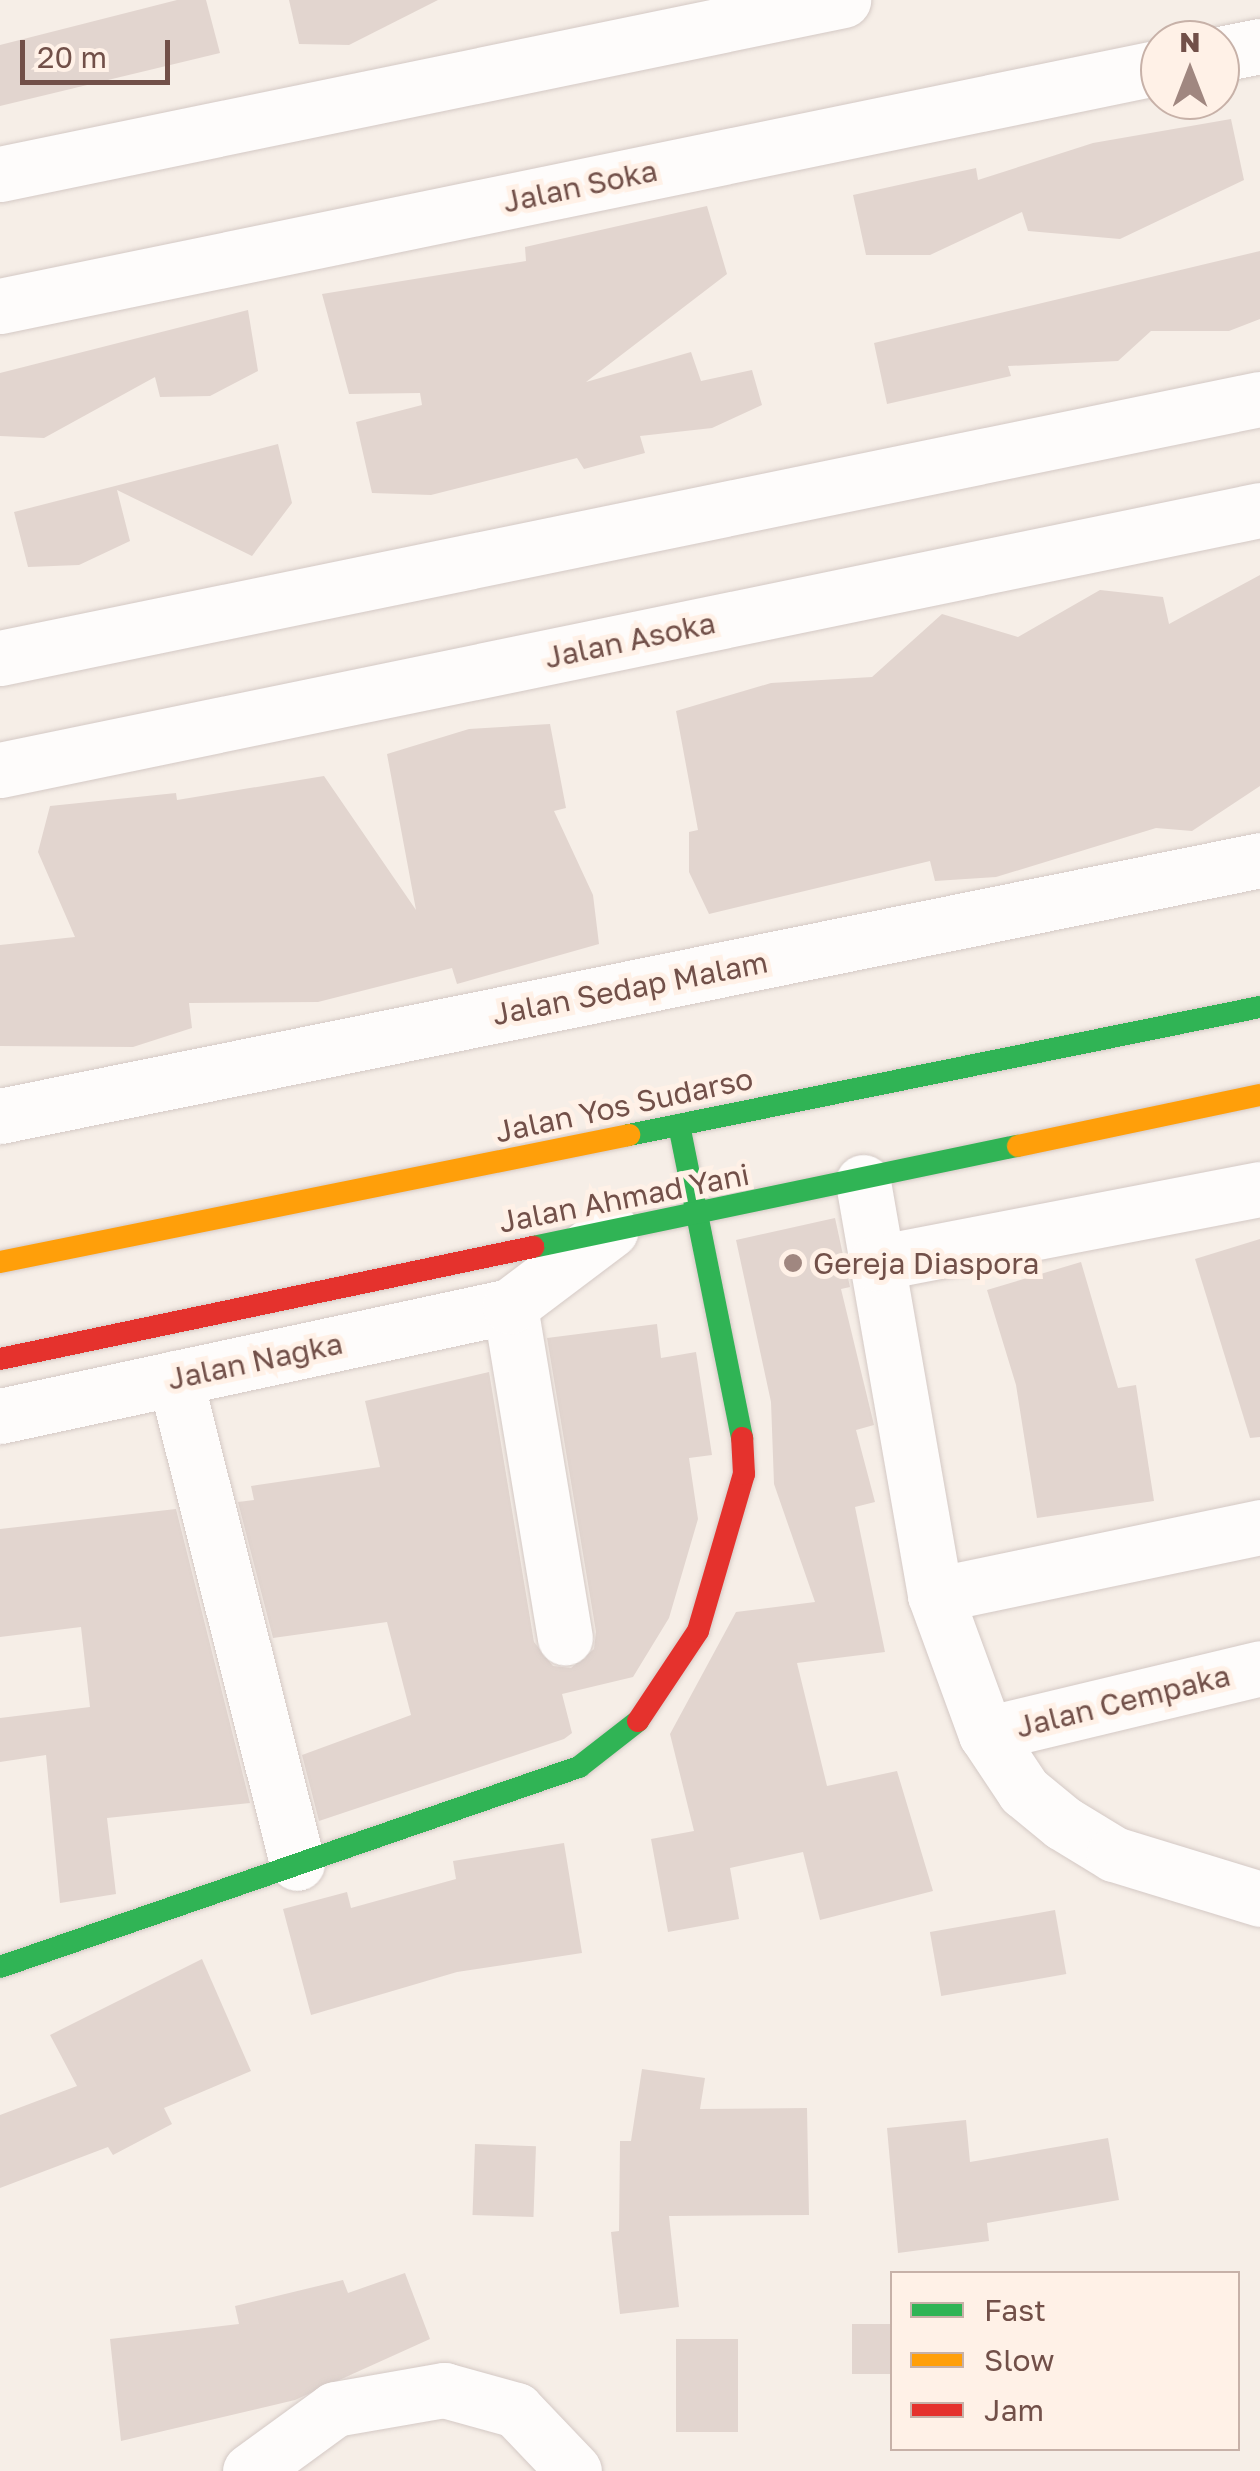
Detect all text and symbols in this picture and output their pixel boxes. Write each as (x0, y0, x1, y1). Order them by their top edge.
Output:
scale bar (25, 20, 175, 82)
north arrow (1140, 20, 1240, 120)
text: N (1179, 25, 1201, 58)
text: 20 m (37, 39, 107, 75)
street label: Jalan Soka (500, 152, 660, 220)
street label: Jalan Asoka (541, 604, 719, 676)
street label: Jalan Sedap Malam (489, 944, 771, 1032)
street label: Jalan Yos Sudarso (492, 1060, 756, 1150)
street label: Jalan Ahmad Yani (496, 1156, 752, 1240)
place label: Gereja Diaspora (813, 1245, 1040, 1281)
marker: Gereja Diaspora (782, 1252, 804, 1274)
street label: Jalan Nagka (164, 1325, 346, 1397)
street label: Jalan Cempaka (1012, 1657, 1234, 1745)
legend (890, 2271, 1240, 2451)
text: Fast (984, 2292, 1046, 2328)
text: Slow (984, 2342, 1055, 2378)
text: Jam (984, 2392, 1044, 2428)

